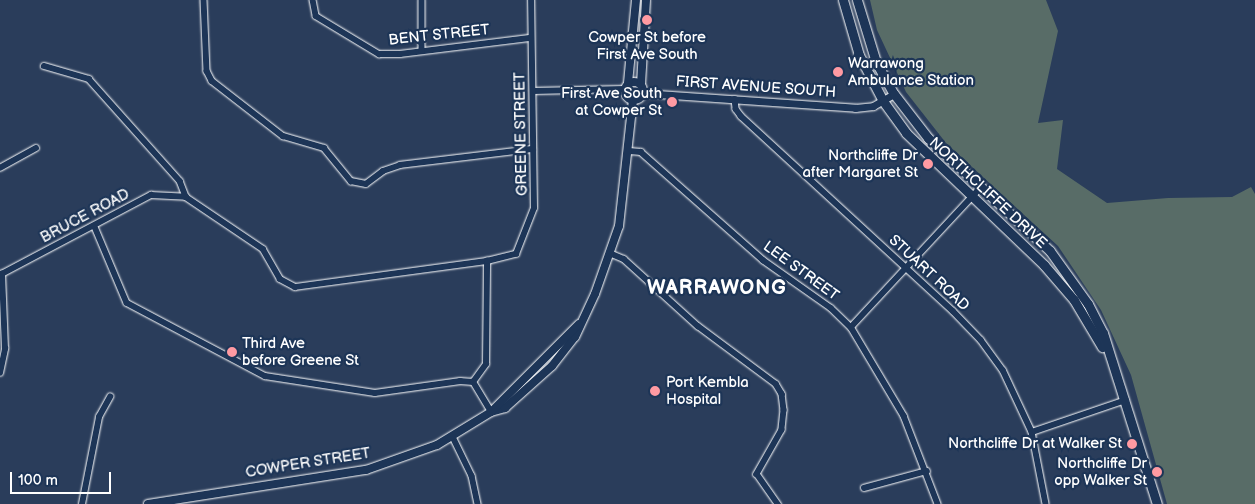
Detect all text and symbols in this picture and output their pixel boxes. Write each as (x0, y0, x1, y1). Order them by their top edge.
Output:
marker: Cowper St before First Ave South (641, 14, 653, 26)
street label: BENT STREET (387, 21, 491, 49)
place label: Cowper St before First Ave South (588, 28, 706, 63)
place label: Warrawong Ambulance Station (848, 54, 974, 89)
marker: Warrawong Ambulance Station (832, 66, 844, 78)
street label: GREENE STREET (511, 72, 531, 196)
street label: FIRST AVENUE SOUTH (675, 72, 837, 102)
place label: First Ave South at Cowper St (561, 84, 662, 119)
marker: First Ave South at Cowper St (666, 96, 678, 108)
street label: NORTHCLIFFE DRIVE (925, 134, 1051, 252)
place label: Northcliffe Dr after Margaret St (802, 146, 918, 181)
marker: Northcliffe Dr after Margaret St (922, 158, 934, 170)
street label: BRUCE ROAD (37, 185, 133, 247)
street label: STUART ROAD (885, 231, 973, 315)
street label: LEE STREET (759, 237, 843, 305)
district label: WARRAWONG (646, 276, 788, 300)
place label: Third Ave before Greene St (242, 334, 359, 369)
marker: Third Ave before Greene St (226, 346, 238, 358)
place label: Port Kembla Hospital (666, 373, 749, 408)
marker: Port Kembla Hospital (648, 384, 662, 398)
place label: Northcliffe Dr at Walker St (947, 435, 1122, 453)
marker: Northcliffe Dr at Walker St (1126, 438, 1138, 450)
street label: COWPER STREET (244, 444, 372, 482)
place label: Northcliffe Dr opp Walker St (1053, 454, 1147, 489)
scale bar (12, 462, 114, 494)
marker: Northcliffe Dr opp Walker St (1151, 466, 1163, 478)
text: 100 m (18, 471, 58, 490)

